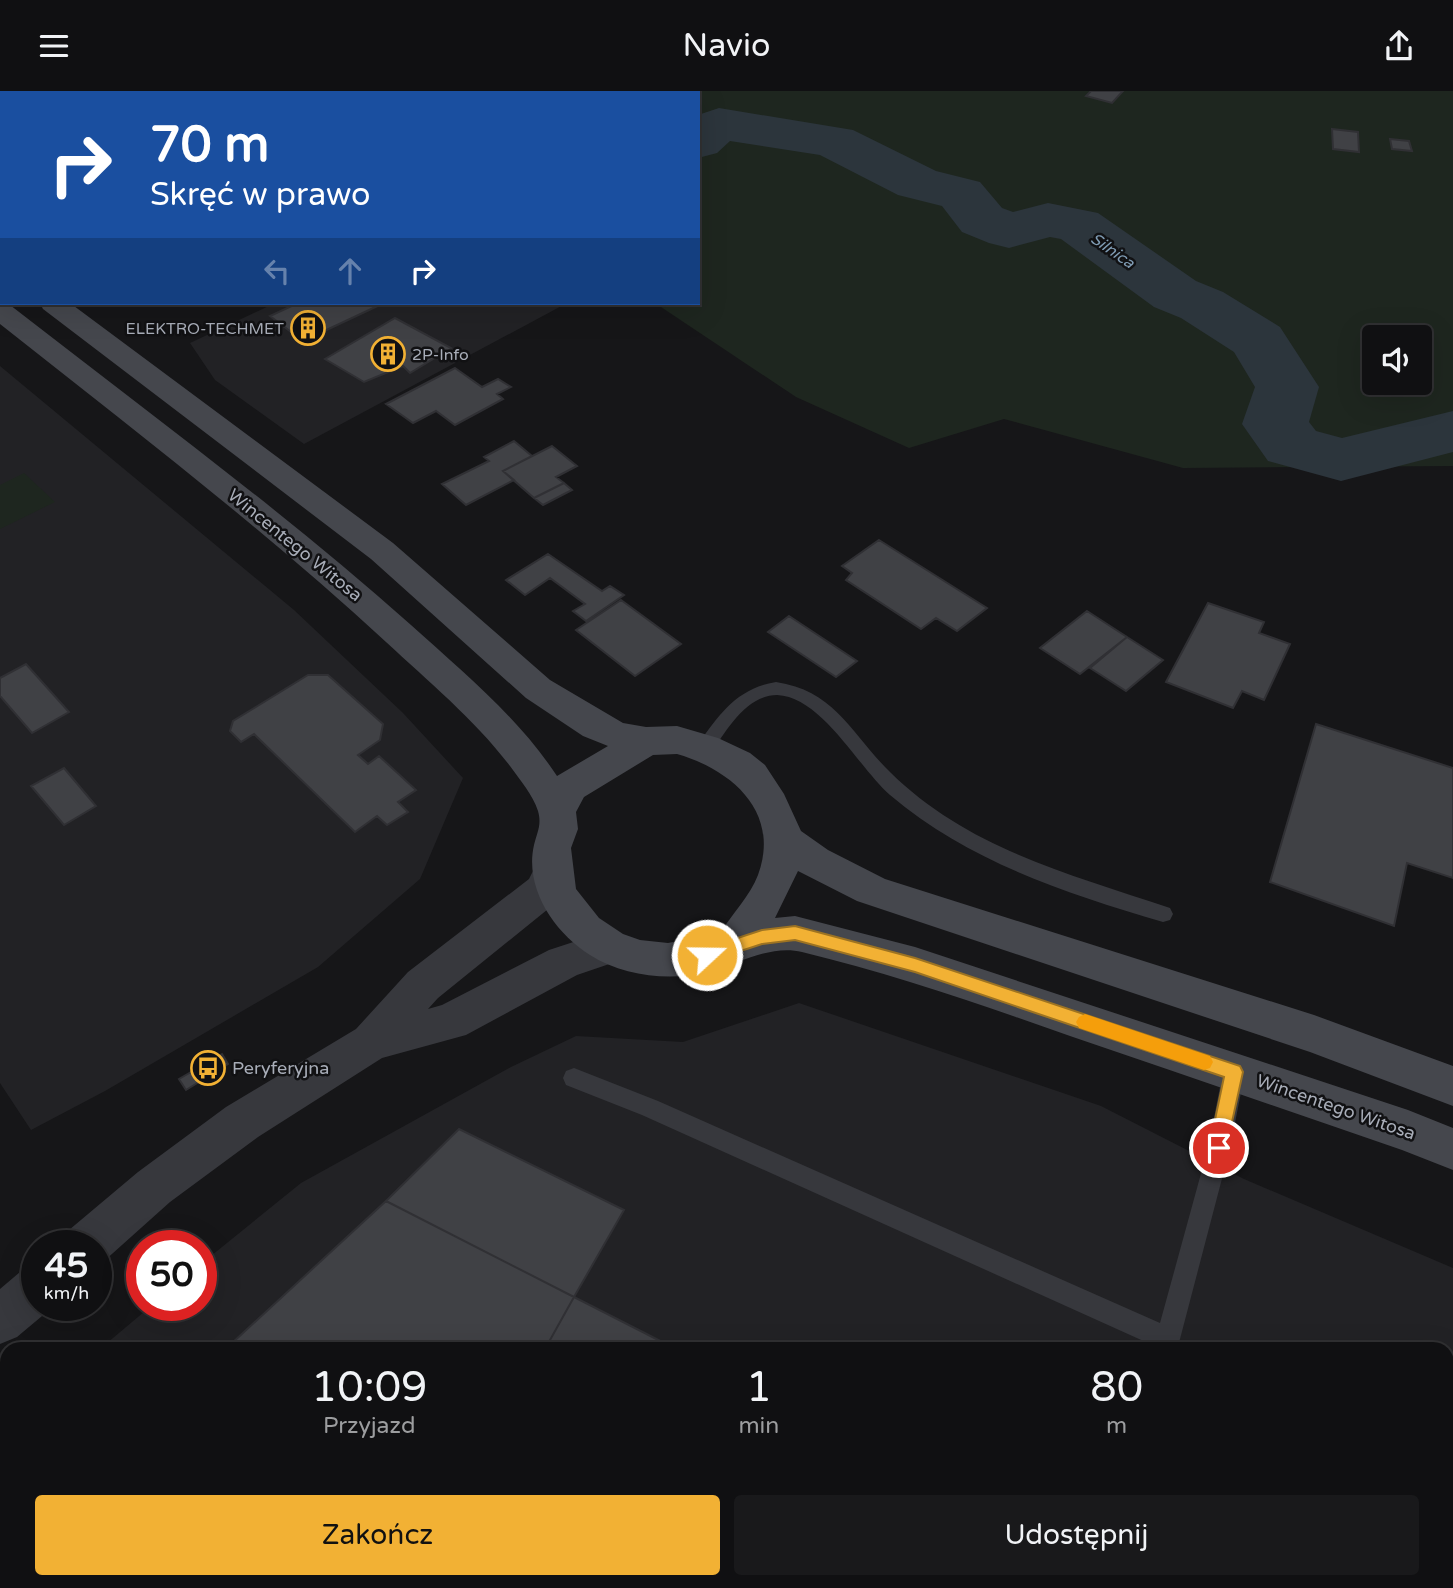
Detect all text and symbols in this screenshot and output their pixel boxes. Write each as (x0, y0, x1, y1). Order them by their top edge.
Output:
icon: menu (35, 27, 73, 65)
text: Navio (683, 27, 770, 65)
icon: share (1380, 27, 1418, 65)
text: 70 m (150, 116, 269, 175)
icon: right (35, 119, 126, 210)
text: Skręć w prawo (150, 176, 371, 214)
water label: Silnica (1087, 229, 1139, 274)
icon: left (258, 252, 296, 290)
icon: ahead (331, 252, 369, 290)
icon: right (404, 252, 442, 290)
building icon: ELEKTRO-TECHMET (289, 309, 327, 347)
place label: ELEKTRO-TECHMET (126, 319, 284, 339)
map controls (1362, 325, 1432, 395)
button: sound (1362, 325, 1432, 395)
building icon: 2P-Info (369, 335, 407, 373)
place label: 2P-Info (412, 345, 469, 365)
street label: Wincentego Witosa (223, 484, 367, 606)
position arrow (670, 918, 744, 992)
bus stop icon: Peryferyjna (189, 1049, 227, 1087)
place label: Peryferyjna (232, 1057, 329, 1079)
street label: Wincentego Witosa (1254, 1069, 1418, 1145)
pin (1189, 1118, 1249, 1178)
icon: arrive (1200, 1129, 1238, 1167)
speed limit sign: 50 (126, 1230, 217, 1321)
text: 45 (45, 1245, 88, 1287)
text: km/h (44, 1282, 89, 1304)
text: 10:09 (311, 1362, 427, 1413)
text: 1 (746, 1362, 772, 1413)
text: 80 (1090, 1362, 1143, 1413)
text: Przyjazd (323, 1412, 416, 1440)
text: min (738, 1412, 779, 1440)
text: m (1106, 1412, 1127, 1440)
button: Zakończ (35, 1495, 720, 1575)
button: Udostępnij (734, 1495, 1419, 1575)

